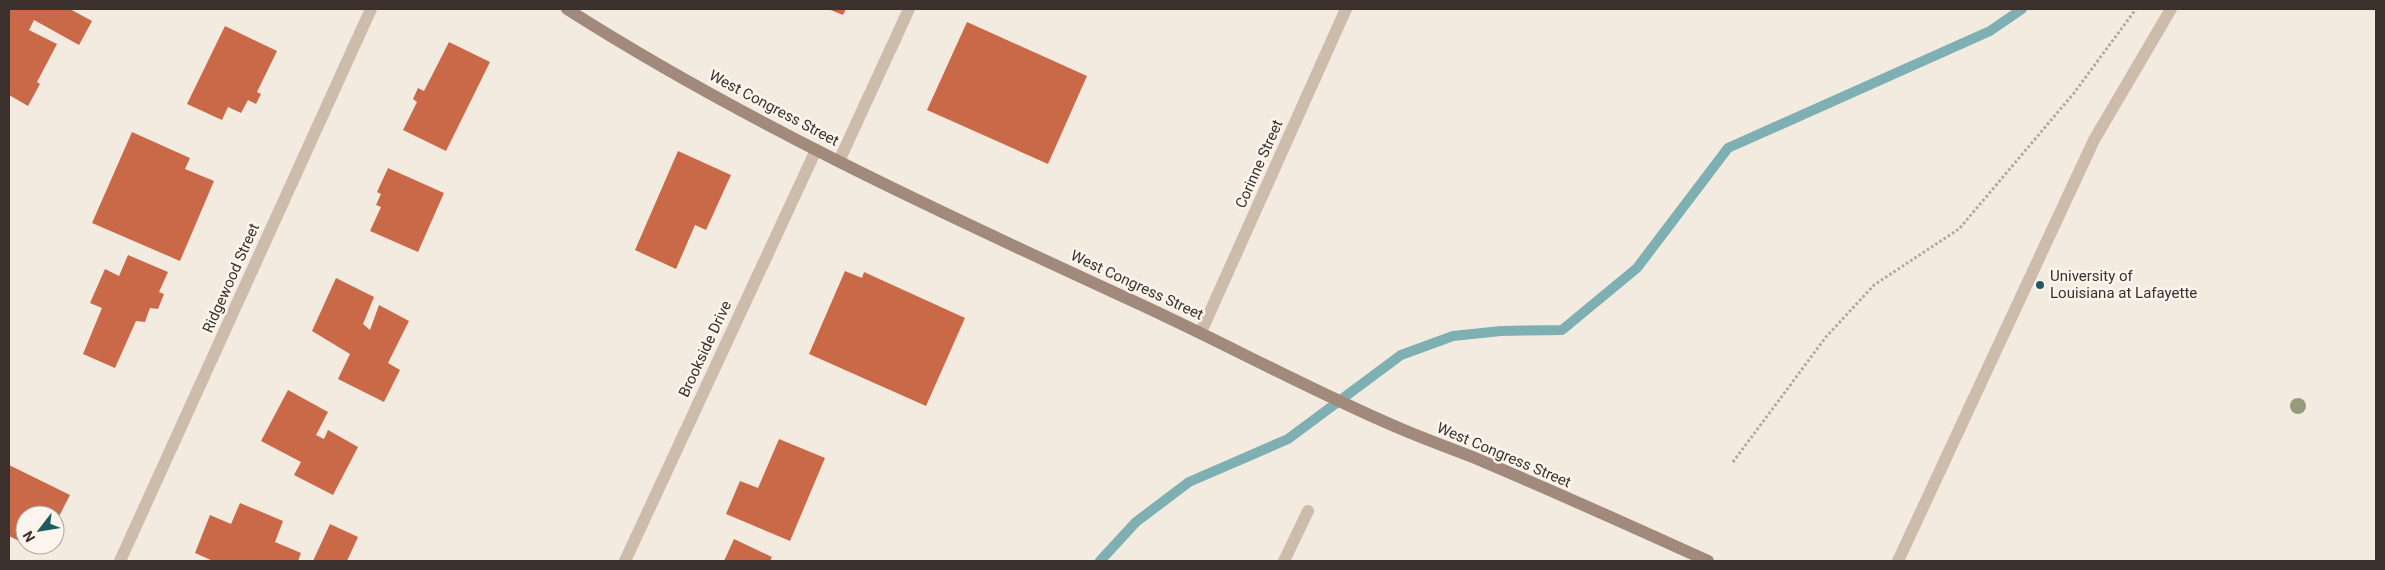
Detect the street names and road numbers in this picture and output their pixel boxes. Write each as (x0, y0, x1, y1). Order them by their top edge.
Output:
street label: West Congress Street (706, 66, 842, 150)
street label: Corinne Street (1231, 117, 1287, 211)
street label: Ridgewood Street (199, 220, 263, 336)
street label: West Congress Street (1068, 246, 1206, 324)
street label: Brookside Drive (675, 298, 735, 400)
street label: West Congress Street (1434, 419, 1574, 491)

